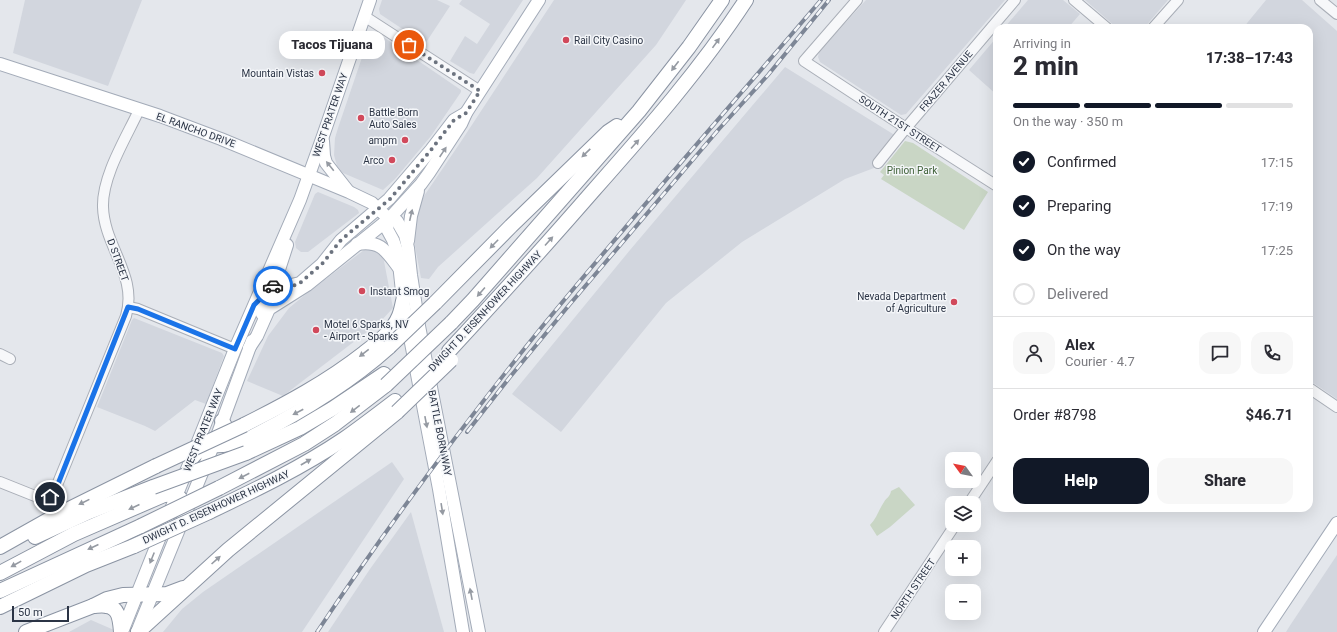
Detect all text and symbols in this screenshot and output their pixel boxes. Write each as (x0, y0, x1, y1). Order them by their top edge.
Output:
pin (392, 28, 426, 62)
callout: Tacos Tijuana (279, 31, 385, 59)
icon: bag (398, 34, 420, 56)
marker: Rail City Casino (561, 35, 571, 45)
place label: Rail City Casino (574, 35, 643, 46)
text: Arriving in (1013, 36, 1071, 51)
text: Tacos Tijuana (291, 37, 373, 52)
one-way arrow (712, 37, 720, 48)
street label: FRAZER AVENUE (917, 48, 975, 114)
text: 17:38–17:43 (1206, 49, 1293, 67)
text: 2 min (1013, 51, 1079, 81)
one-way arrow (671, 60, 679, 71)
place label: Mountain Vistas (242, 68, 314, 79)
marker: Mountain Vistas (317, 68, 327, 78)
street label: WEST PRATER WAY (310, 72, 350, 158)
street label: SOUTH 21ST STREET (857, 93, 943, 155)
place label: Battle Born Auto Sales (369, 107, 418, 130)
street label: EL RANCHO DRIVE (155, 110, 238, 150)
marker: Battle Born Auto Sales (356, 113, 366, 123)
text: On the way · 350 m (1013, 114, 1123, 129)
place label: ampm (368, 135, 397, 146)
marker: ampm (400, 135, 410, 145)
one-way arrow (630, 139, 639, 149)
one-way arrow (439, 146, 447, 157)
one-way arrow (582, 148, 591, 157)
icon: check (1013, 151, 1035, 173)
text: Confirmed (1047, 153, 1117, 171)
place label: Arco (363, 155, 384, 166)
marker: Arco (387, 155, 397, 165)
text: 17:15 (1261, 155, 1293, 170)
one-way arrow (325, 161, 334, 172)
park label: Pinion Park (887, 165, 938, 176)
icon: check (1013, 195, 1035, 217)
text: Preparing (1047, 197, 1111, 215)
text: 17:19 (1261, 199, 1293, 214)
one-way arrow (408, 209, 414, 221)
one-way arrow (544, 236, 553, 247)
street label: D STREET (105, 237, 131, 283)
one-way arrow (489, 239, 498, 249)
icon: check (1013, 239, 1035, 261)
text: On the way (1047, 241, 1121, 259)
text: 17:25 (1261, 243, 1293, 258)
street label: DWIGHT D. EISENHOWER HIGHWAY (426, 249, 544, 373)
courier (253, 266, 293, 306)
icon: car (262, 275, 284, 297)
text: Delivered (1047, 285, 1109, 303)
marker: Instant Smog (357, 286, 367, 296)
place label: Instant Smog (370, 286, 429, 297)
one-way arrow (476, 287, 485, 297)
place label: Nevada Department of Agriculture (857, 291, 946, 314)
marker: Nevada Department of Agriculture (949, 297, 959, 307)
place label: Motel 6 Sparks, NV - Airport - Sparks (324, 319, 409, 342)
marker: Motel 6 Sparks, NV - Airport - Sparks (311, 325, 321, 335)
button: person (1013, 332, 1055, 374)
button: chat (1199, 332, 1241, 374)
button: phone (1251, 332, 1293, 374)
text: Alex (1065, 336, 1095, 354)
one-way arrow (358, 349, 369, 357)
text: Courier · 4.7 (1065, 354, 1135, 369)
street label: WEST PRATER WAY (181, 387, 225, 473)
street label: BATTLE BORN WAY (426, 389, 454, 477)
one-way arrow (350, 404, 361, 413)
text: Order #8798 (1013, 406, 1096, 424)
text: $46.71 (1246, 406, 1293, 424)
one-way arrow (292, 408, 304, 415)
one-way arrow (423, 415, 429, 428)
north arrow (945, 452, 981, 488)
map controls (945, 452, 981, 620)
button: Help (1013, 458, 1149, 504)
button: Share (1157, 458, 1293, 504)
one-way arrow (301, 459, 312, 466)
street label: DWIGHT D. EISENHOWER HIGHWAY (141, 468, 291, 546)
one-way arrow (238, 472, 250, 479)
pin (33, 480, 67, 514)
icon: home (39, 486, 61, 508)
button: layers (945, 496, 981, 532)
one-way arrow (78, 499, 89, 505)
one-way arrow (439, 503, 445, 515)
one-way arrow (128, 504, 139, 510)
button: + (945, 540, 981, 576)
one-way arrow (87, 544, 99, 550)
one-way arrow (148, 552, 154, 564)
one-way arrow (211, 556, 222, 565)
street label: NORTH STREET (889, 557, 937, 621)
one-way arrow (11, 560, 22, 567)
button: − (945, 584, 981, 620)
one-way arrow (468, 588, 474, 600)
scale bar (12, 604, 69, 623)
text: 50 m (18, 606, 43, 619)

